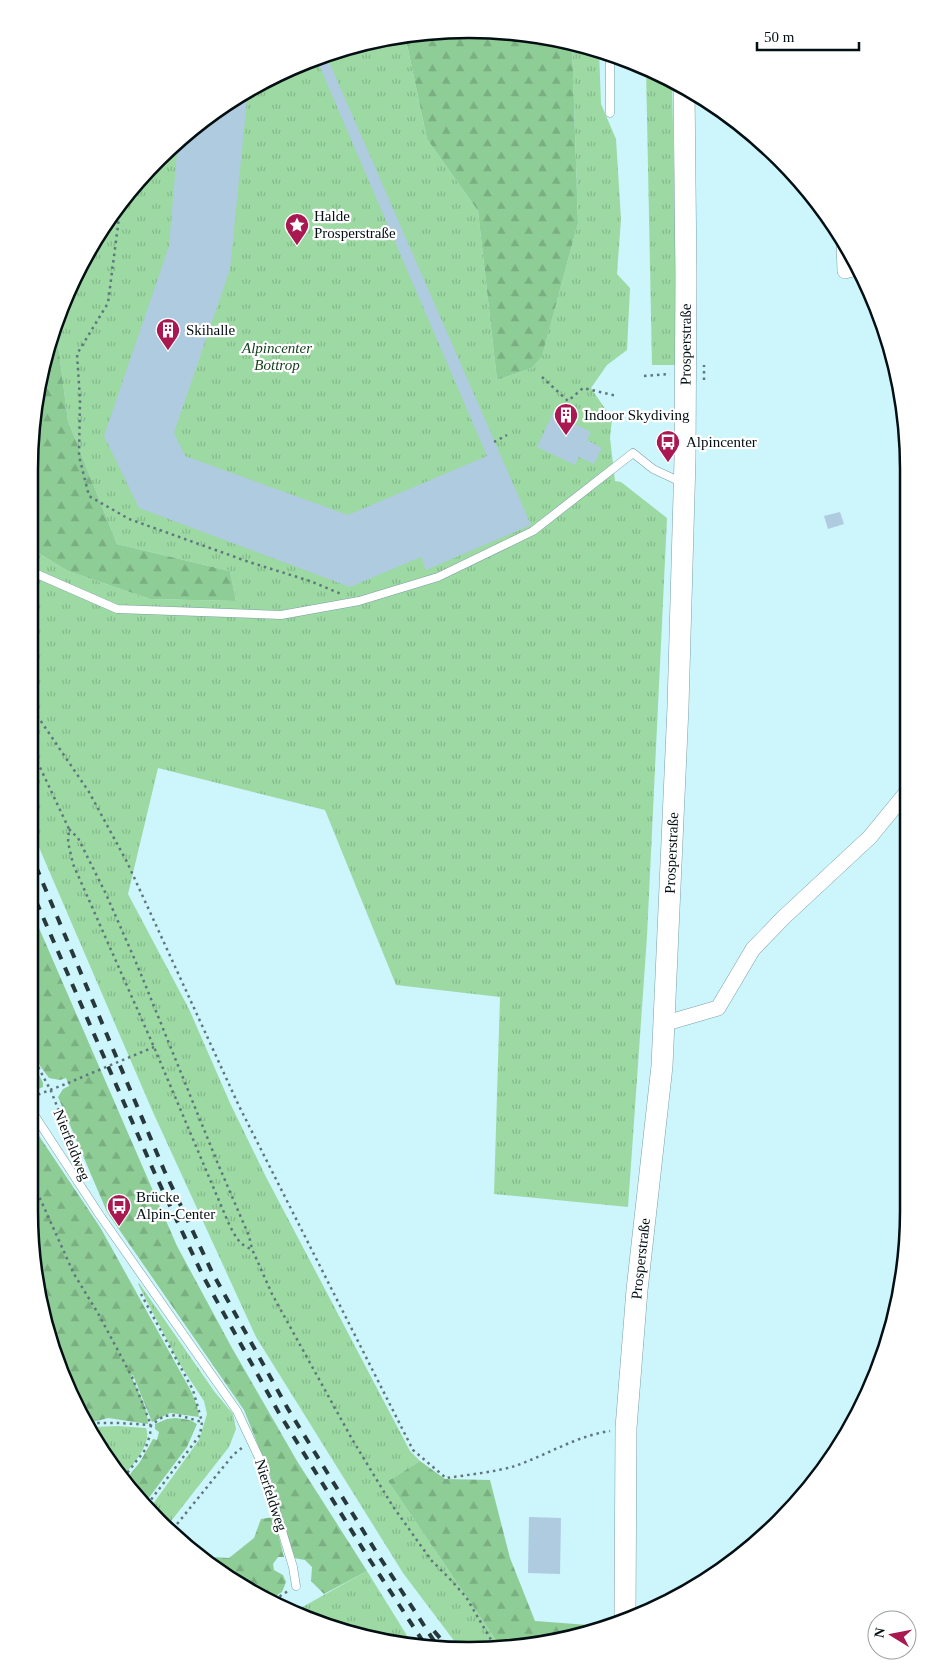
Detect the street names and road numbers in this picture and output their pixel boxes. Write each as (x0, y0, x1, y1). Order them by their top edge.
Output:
street label: Prosperstraße (677, 303, 694, 385)
street label: Prosperstraße (662, 812, 681, 894)
street label: Nierfeldweg (51, 1107, 94, 1183)
street label: Prosperstraße (628, 1217, 653, 1300)
street label: Nierfeldweg (252, 1457, 290, 1534)

